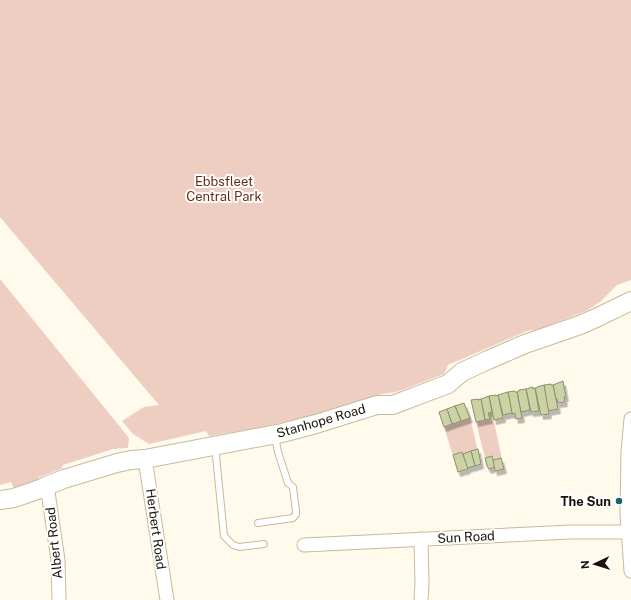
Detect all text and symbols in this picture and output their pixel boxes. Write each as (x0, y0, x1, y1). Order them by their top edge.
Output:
park label: Ebbsfleet Central Park (186, 174, 262, 204)
street label: Stanhope Road (275, 401, 367, 441)
street label: Herbert Road (143, 488, 169, 570)
place label: The Sun (560, 494, 611, 509)
marker: The Sun (614, 496, 624, 506)
street label: Albert Road (43, 506, 65, 580)
street label: Sun Road (437, 528, 495, 546)
north arrow (575, 544, 615, 584)
text: N (579, 560, 591, 569)

